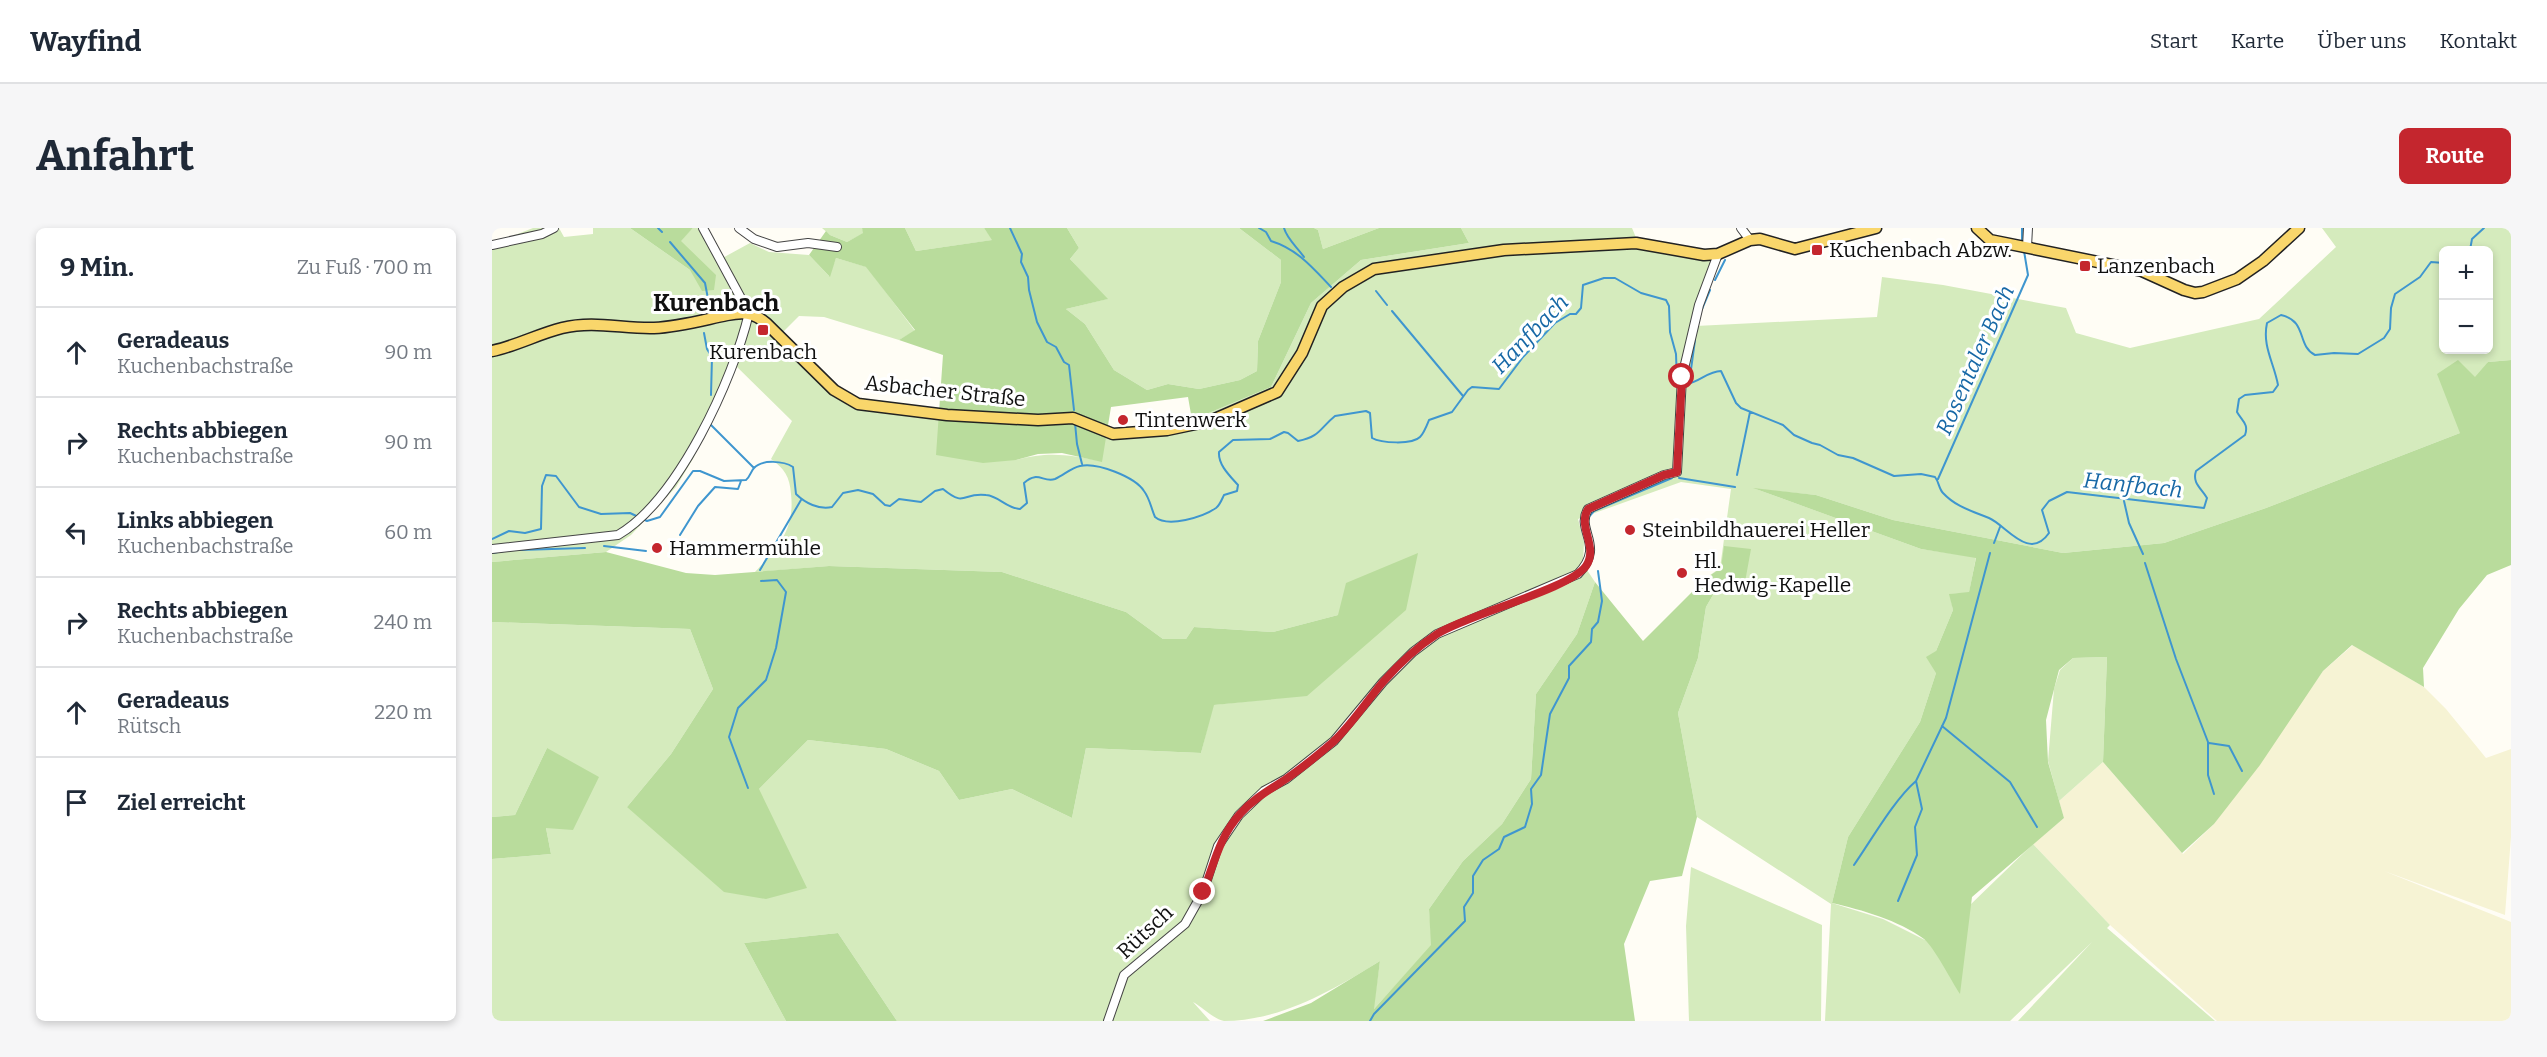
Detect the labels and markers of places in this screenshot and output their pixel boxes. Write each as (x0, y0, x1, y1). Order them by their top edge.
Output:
place label: Kuchenbach Abzw. (1829, 237, 2012, 263)
marker: Kuchenbach Abzw. (1810, 243, 1824, 257)
place label: Lanzenbach (2097, 253, 2215, 279)
marker: Lanzenbach (2078, 259, 2092, 273)
marker: Kurenbach (756, 323, 770, 337)
place label: Kurenbach (709, 339, 817, 365)
place label: Tintenwerk (1135, 407, 1247, 433)
marker: Tintenwerk (1116, 413, 1130, 427)
place label: Steinbildhauerei Heller (1642, 517, 1870, 543)
marker: Steinbildhauerei Heller (1623, 523, 1637, 537)
place label: Hammermühle (669, 535, 821, 561)
marker: Hammermühle (650, 541, 664, 555)
place label: Hl. Hedwig-Kapelle (1694, 548, 1851, 598)
marker: Hl. Hedwig-Kapelle (1675, 566, 1689, 580)

